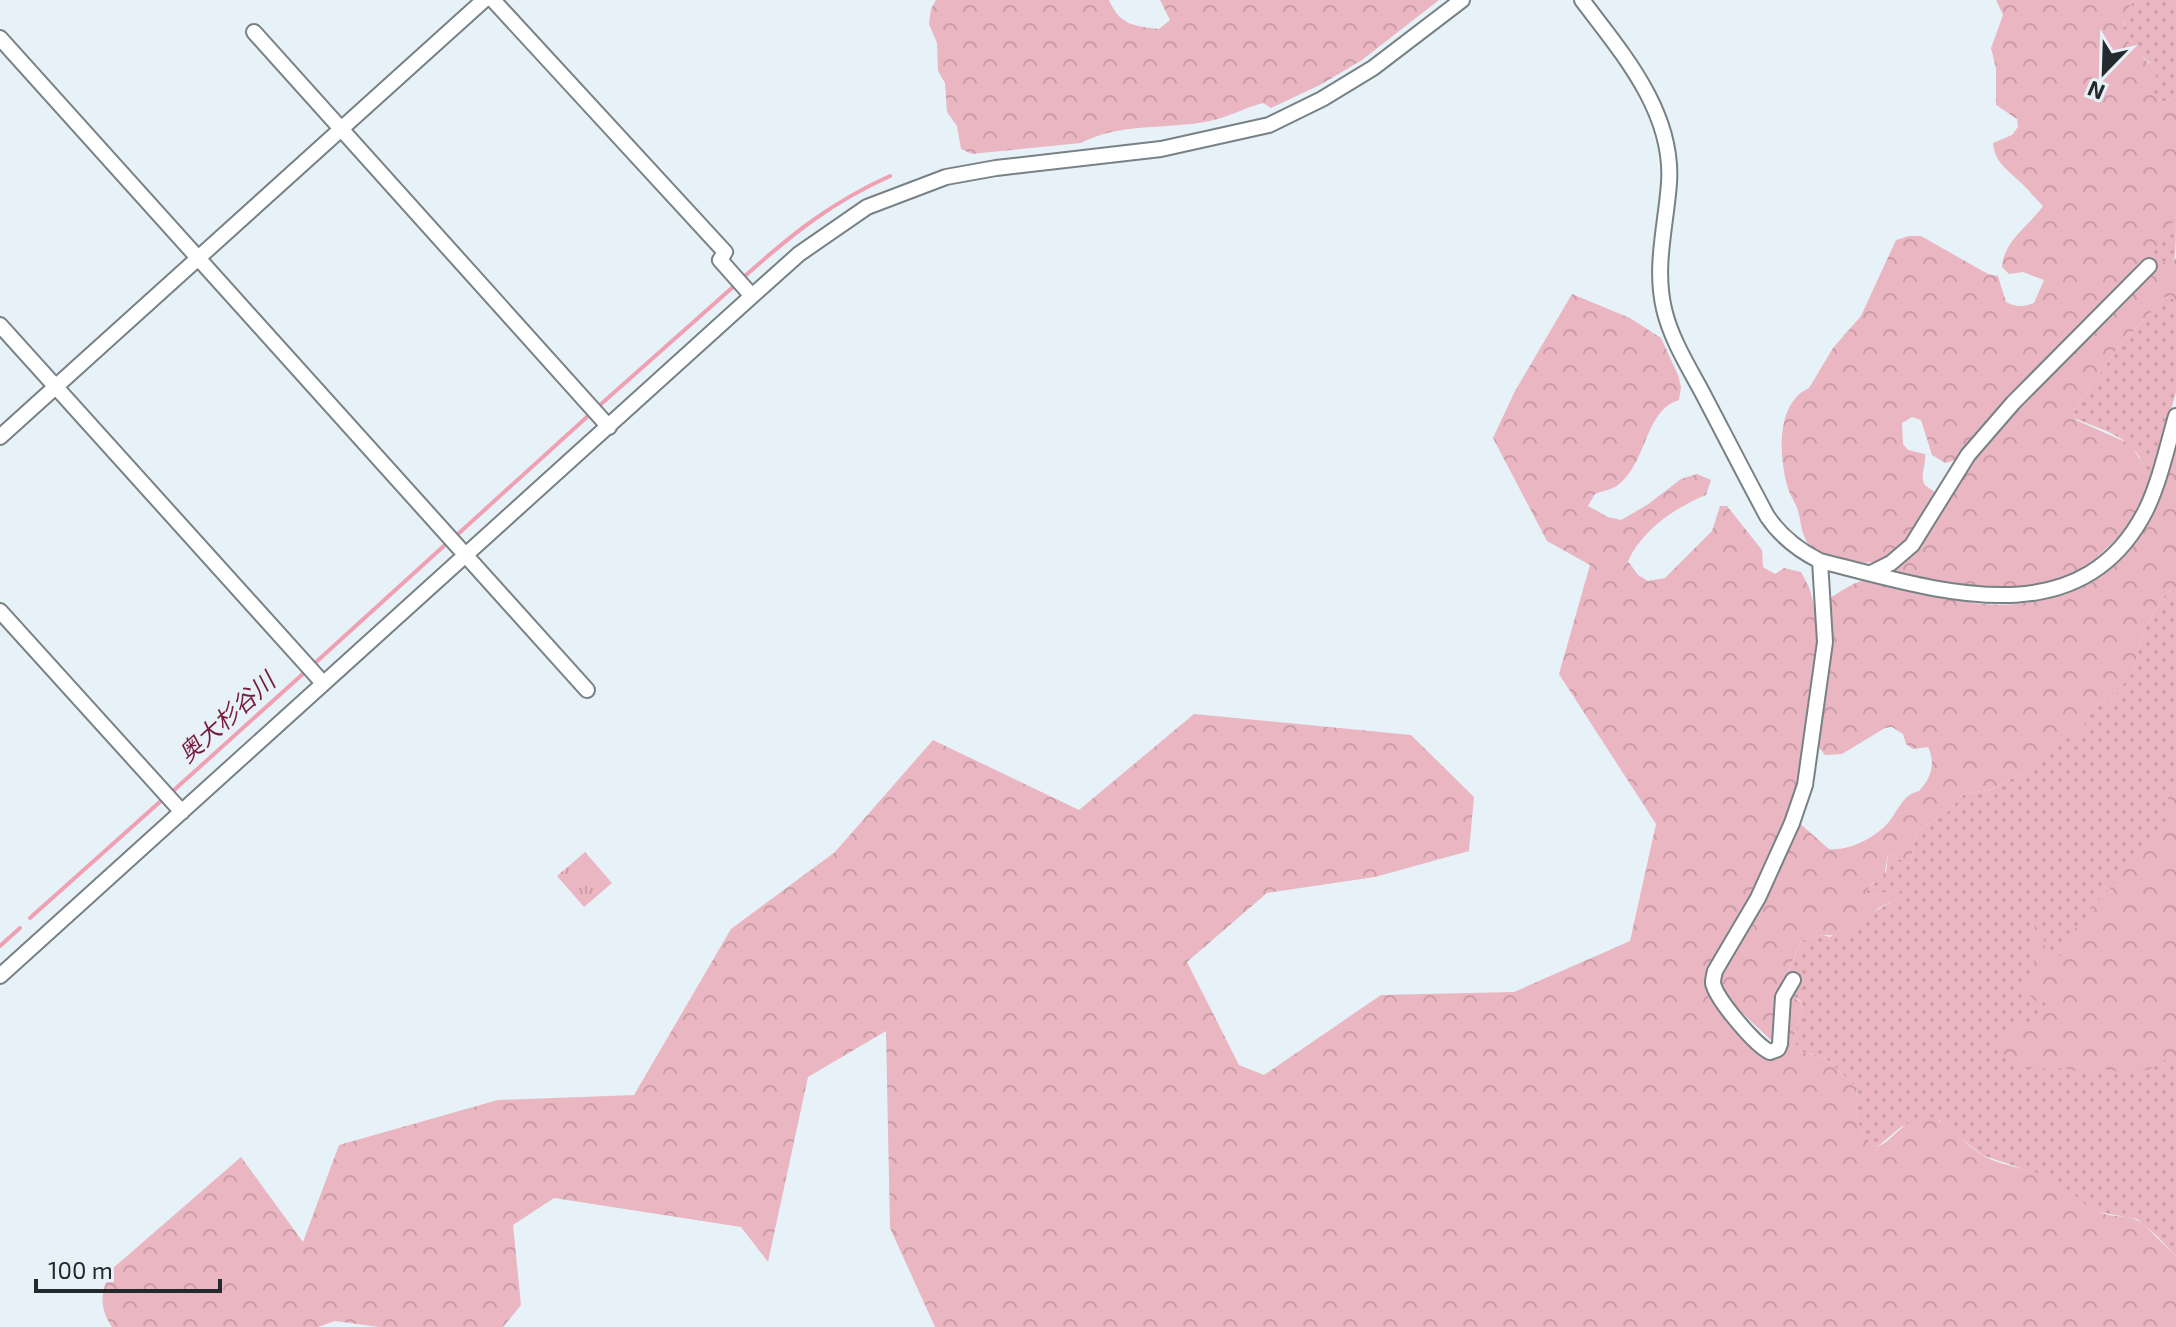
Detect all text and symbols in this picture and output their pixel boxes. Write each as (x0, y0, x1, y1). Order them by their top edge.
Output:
north arrow (2064, 32, 2144, 112)
text: N (2083, 76, 2108, 106)
water label: 奥大杉谷川 (172, 664, 283, 768)
scale bar (36, 1243, 220, 1293)
text: 100 m (48, 1255, 113, 1284)

